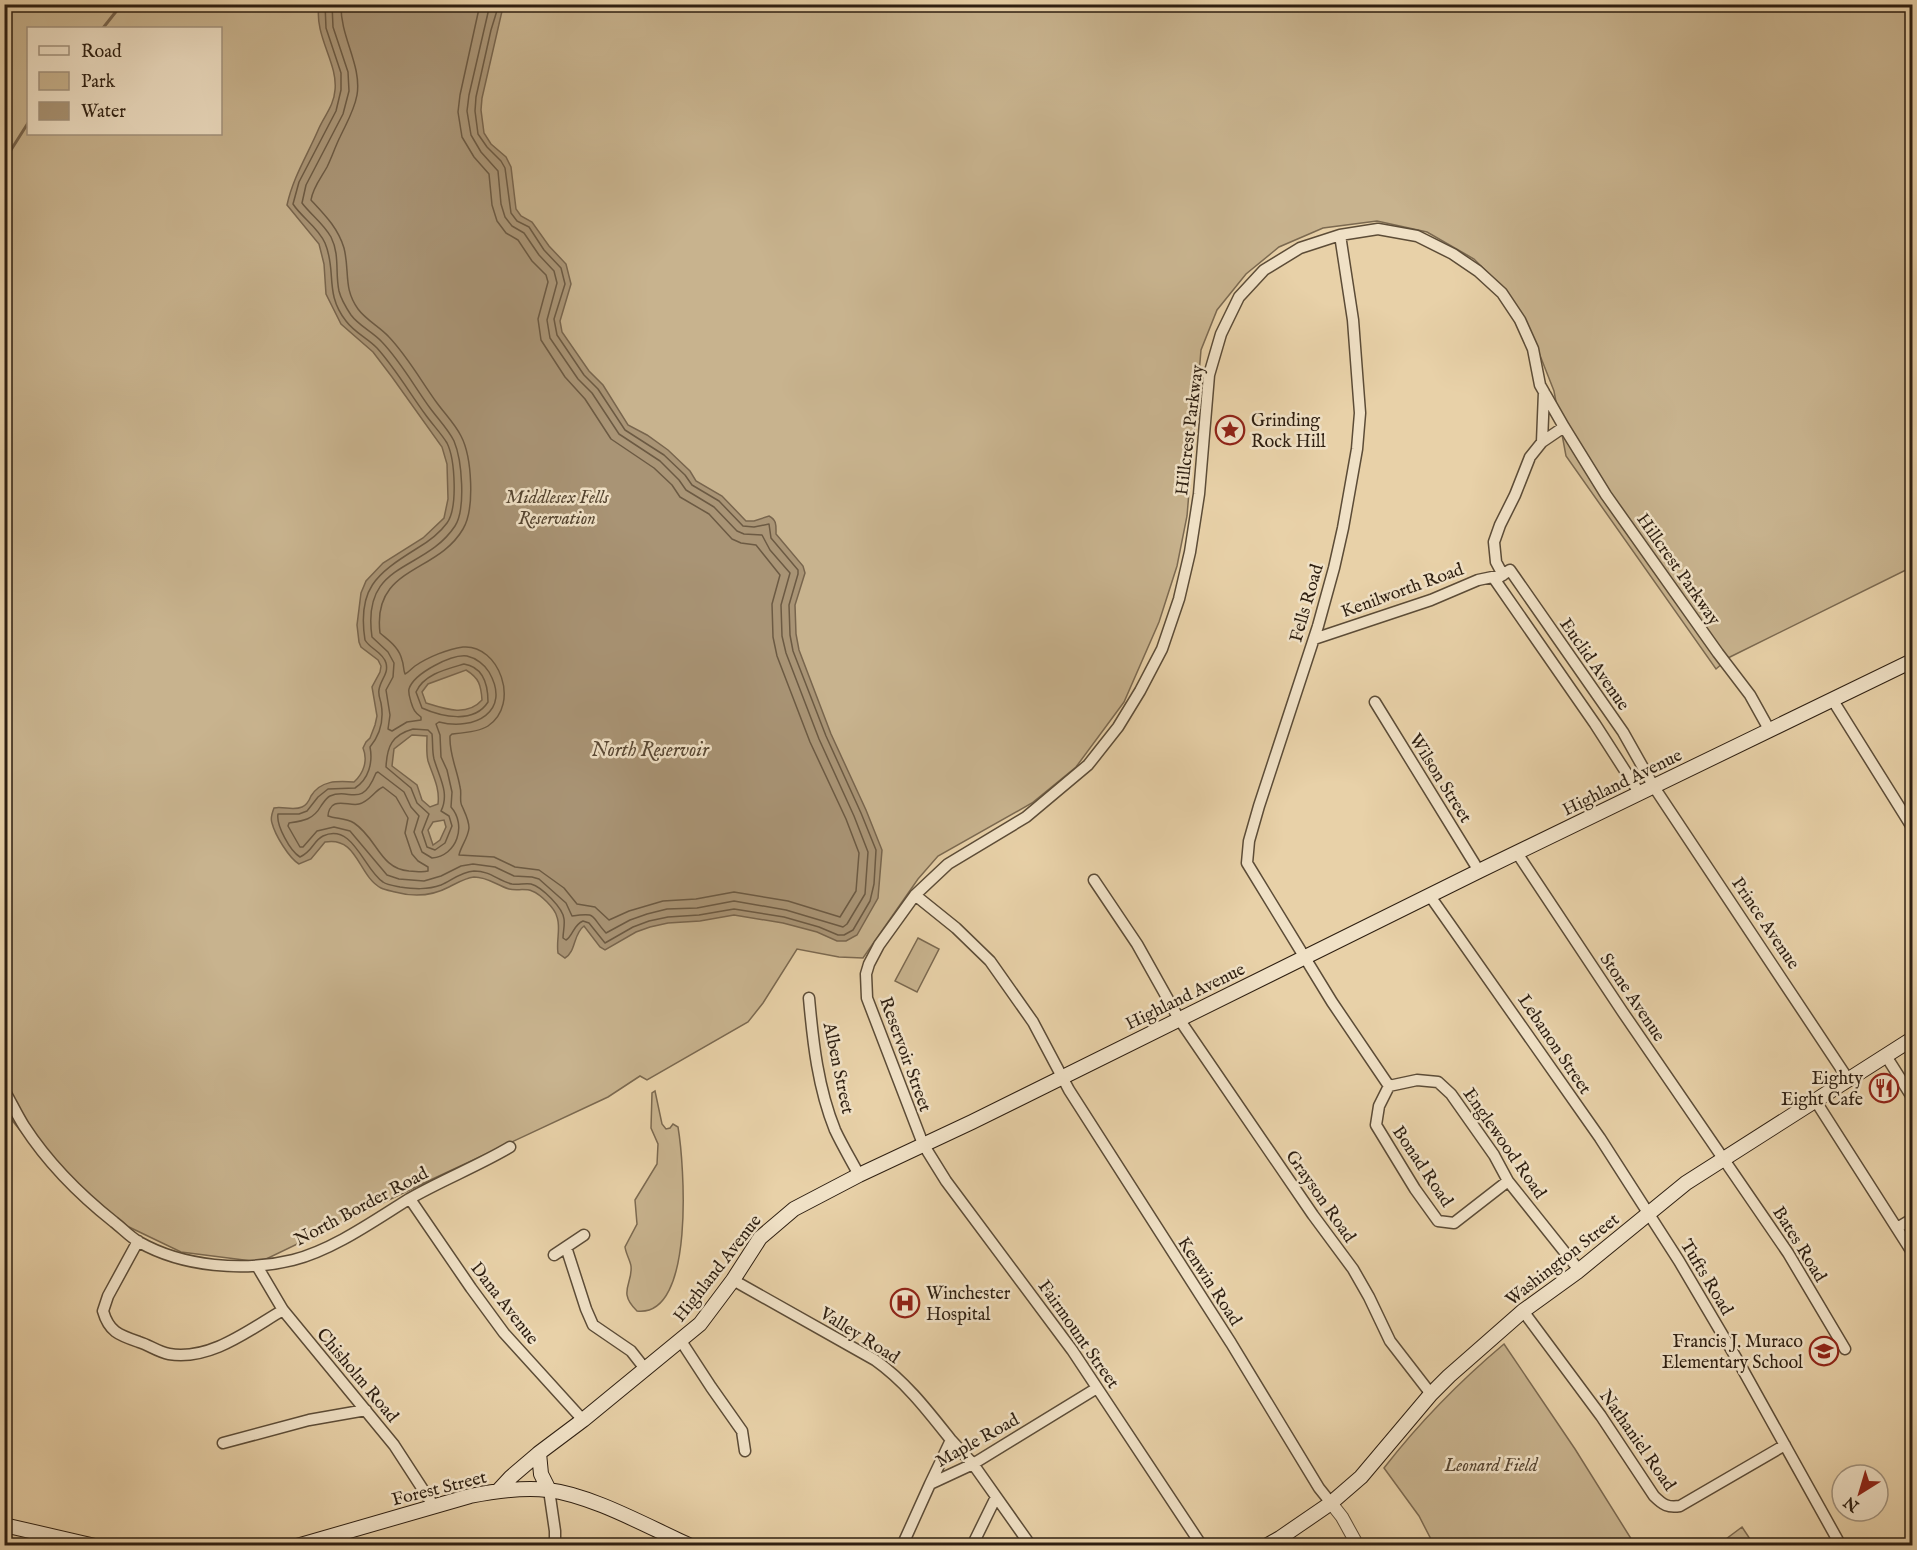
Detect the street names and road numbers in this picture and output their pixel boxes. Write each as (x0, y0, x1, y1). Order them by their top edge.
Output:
street label: Hillcrest Parkway (1171, 363, 1210, 497)
street label: Hillcrest Parkway (1631, 509, 1725, 630)
street label: Kenilworth Road (1338, 558, 1467, 624)
street label: Fells Road (1285, 561, 1330, 645)
street label: Euclid Avenue (1553, 614, 1634, 716)
street label: Wilson Street (1403, 730, 1476, 828)
street label: Highland Avenue (1559, 744, 1686, 822)
street label: Prince Avenue (1725, 873, 1804, 974)
street label: Stone Avenue (1594, 949, 1670, 1046)
street label: Highland Avenue (1122, 958, 1249, 1036)
street label: Lebanon Street (1512, 990, 1596, 1099)
street label: Reservoir Street (873, 994, 936, 1115)
street label: Alben Street (816, 1019, 858, 1116)
street label: Englewood Road (1457, 1084, 1551, 1204)
street label: Bonad Road (1386, 1122, 1458, 1212)
street label: Grayson Road (1280, 1146, 1360, 1248)
street label: North Border Road (291, 1162, 433, 1252)
street label: Bates Road (1766, 1203, 1831, 1287)
street label: Washington Street (1501, 1209, 1624, 1312)
street label: Highland Avenue (669, 1210, 767, 1327)
street label: Kenwin Road (1171, 1233, 1246, 1331)
street label: Tufts Road (1674, 1236, 1738, 1320)
street label: Dana Avenue (464, 1258, 543, 1350)
street label: Fairmount Street (1032, 1276, 1124, 1394)
street label: Valley Road (814, 1302, 904, 1370)
street label: Chisholm Road (311, 1324, 403, 1428)
street label: Nathaniel Road (1593, 1386, 1680, 1496)
street label: Maple Road (932, 1409, 1024, 1474)
street label: Forest Street (390, 1467, 489, 1512)

